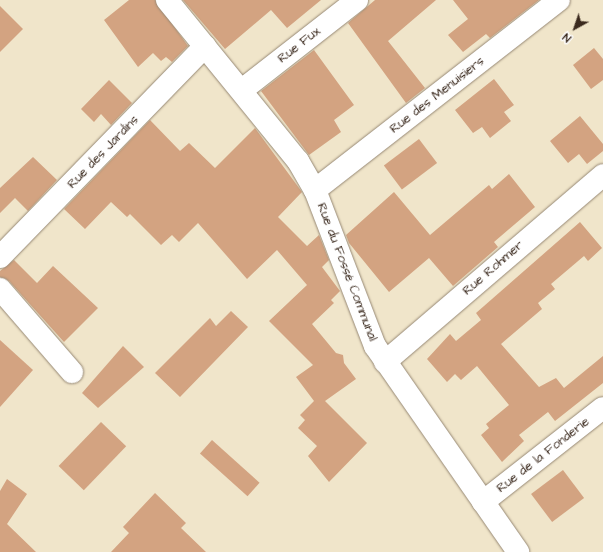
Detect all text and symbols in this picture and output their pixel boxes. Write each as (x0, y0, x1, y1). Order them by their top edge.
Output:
north arrow (555, 8, 595, 48)
street label: Rue Fux (275, 24, 323, 66)
text: N (559, 30, 574, 46)
street label: Rue des Menuisiers (387, 53, 487, 137)
street label: Rue des Jardins (64, 112, 142, 192)
street label: Rue du Fossé Communal (313, 201, 381, 343)
street label: Rue Rohmer (459, 237, 527, 299)
street label: Rue de la Fonderie (493, 414, 593, 496)

